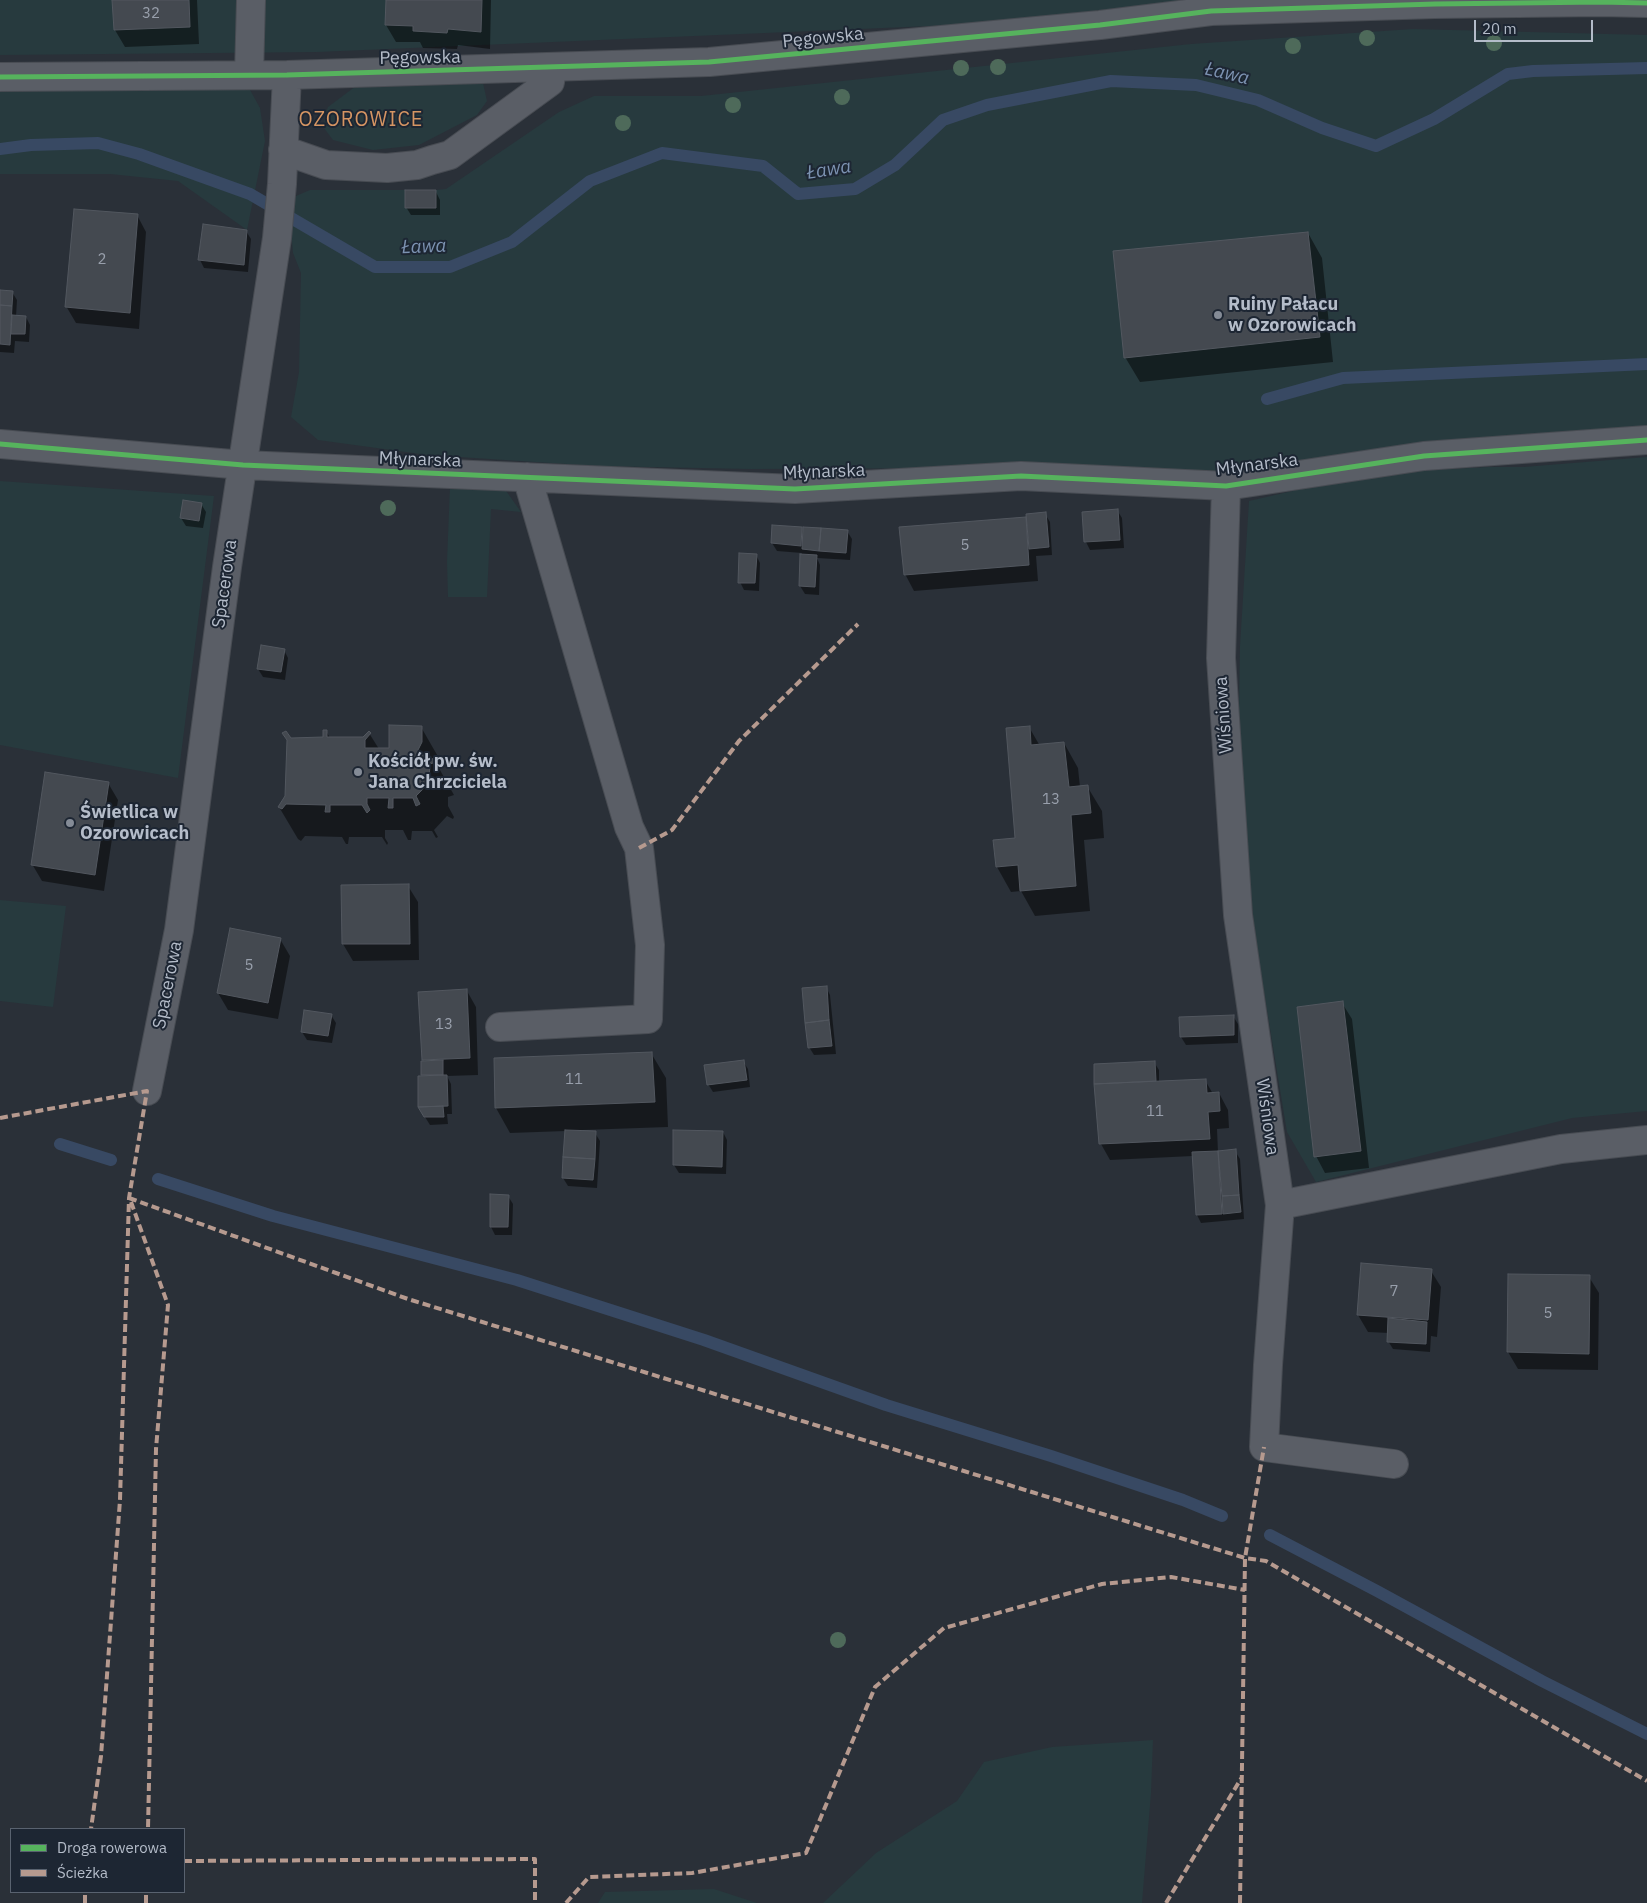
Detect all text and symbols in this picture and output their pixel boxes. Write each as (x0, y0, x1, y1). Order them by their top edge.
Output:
house number: 32 (142, 5, 160, 23)
scale bar (1477, 10, 1596, 42)
text: 20 m (1482, 19, 1517, 38)
street label: Pęgowska (781, 23, 865, 53)
street label: Pęgowska (379, 46, 461, 70)
water label: Ława (1203, 58, 1251, 90)
district label: OZOROWICE (297, 108, 425, 132)
water label: Ława (805, 155, 853, 185)
water label: Ława (401, 235, 447, 259)
house number: 2 (98, 251, 106, 269)
place label: Ruiny Pałacu w Ozorowicach (1228, 294, 1357, 336)
marker: Ruiny Pałacu w Ozorowicach (1212, 309, 1224, 321)
street label: Młynarska (378, 448, 462, 472)
street label: Młynarska (1215, 449, 1299, 481)
street label: Młynarska (782, 460, 866, 484)
house number: 5 (961, 537, 969, 555)
street label: Spacerowa (208, 538, 242, 630)
street label: Wiśniowa (1211, 676, 1237, 754)
place label: Kościół pw. św. Jana Chrzciciela (368, 751, 507, 794)
marker: Kościół pw. św. Jana Chrzciciela (352, 766, 364, 778)
house number: 13 (1042, 791, 1060, 809)
place label: Świetlica w Ozorowicach (80, 802, 189, 844)
marker: Świetlica w Ozorowicach (64, 817, 76, 829)
street label: Spacerowa (149, 939, 187, 1031)
house number: 5 (245, 957, 253, 975)
house number: 13 (435, 1016, 453, 1034)
house number: 11 (565, 1071, 583, 1089)
street label: Wiśniowa (1251, 1077, 1283, 1157)
house number: 11 (1146, 1103, 1164, 1121)
house number: 7 (1390, 1283, 1398, 1301)
house number: 5 (1544, 1305, 1552, 1323)
legend (10, 1828, 185, 1893)
text: Droga rowerowa (57, 1838, 167, 1857)
text: Ścieżka (57, 1863, 108, 1882)

